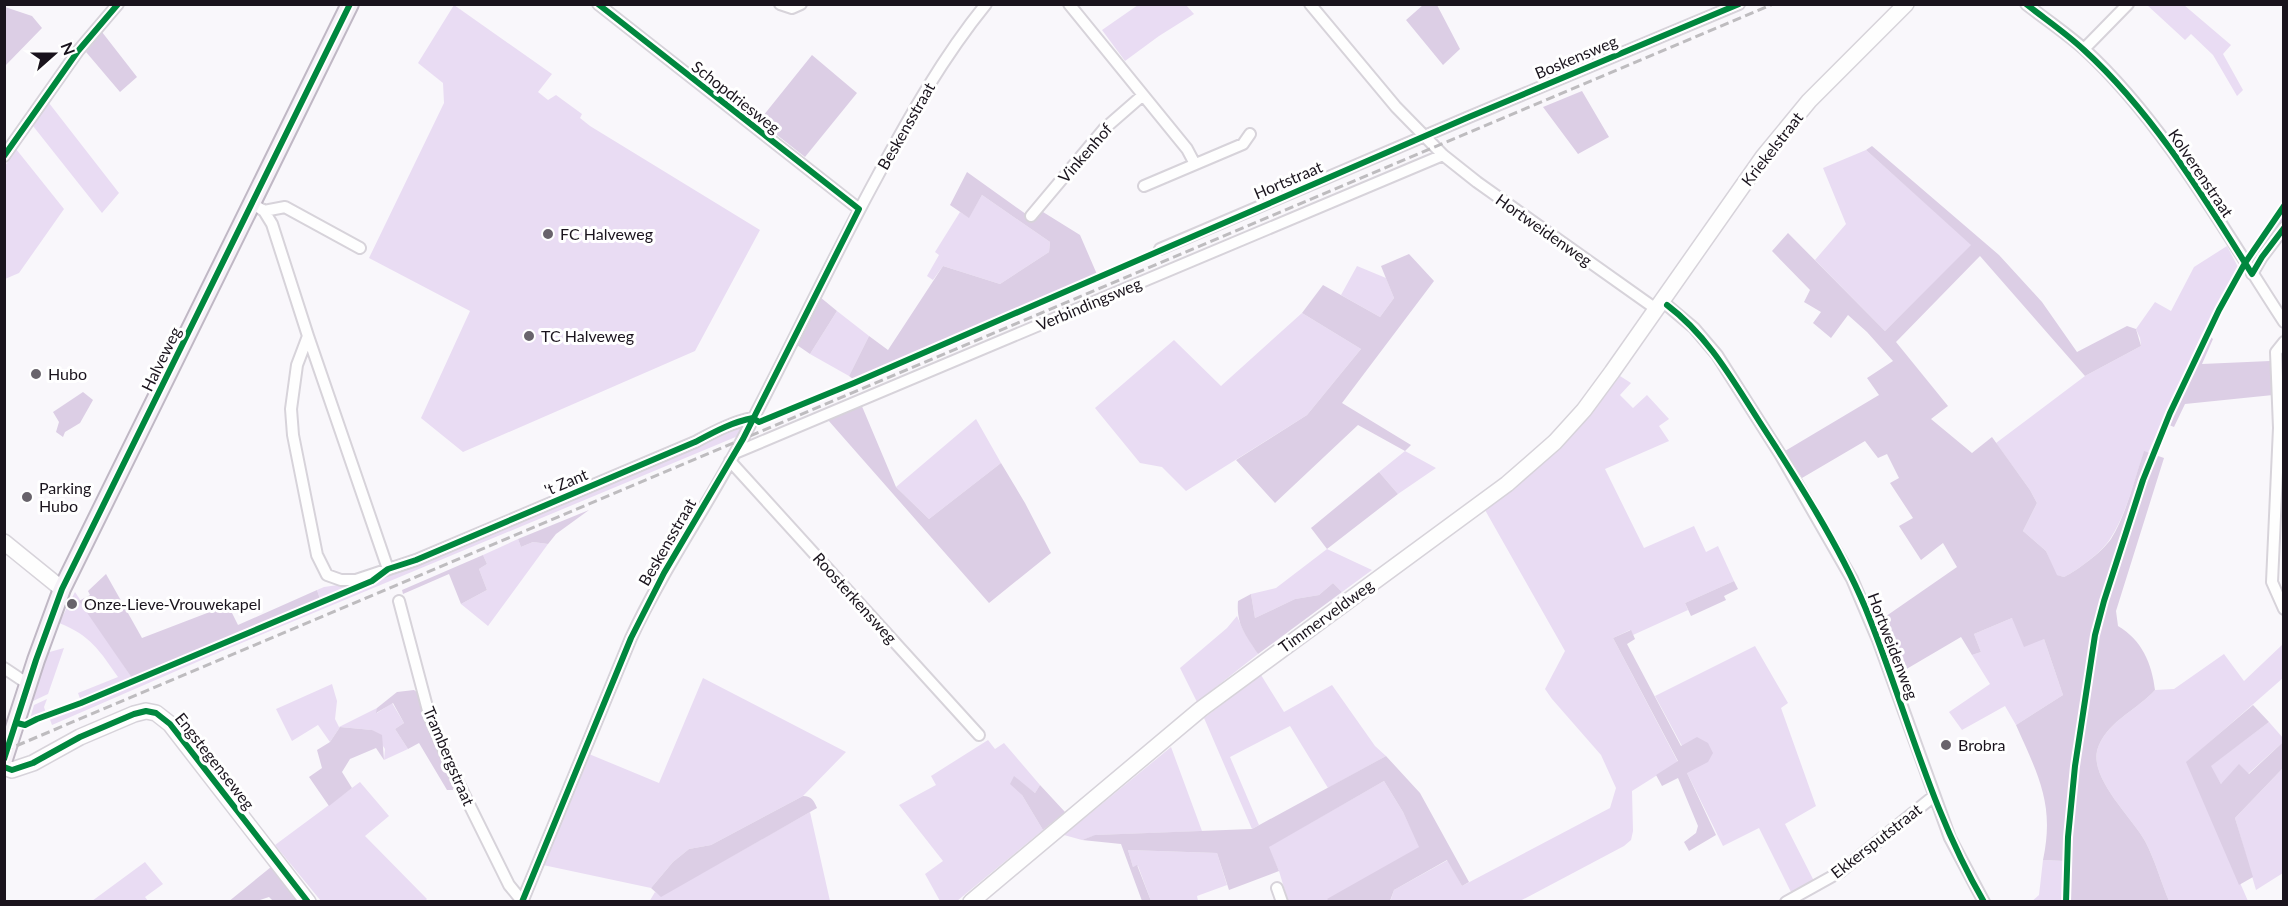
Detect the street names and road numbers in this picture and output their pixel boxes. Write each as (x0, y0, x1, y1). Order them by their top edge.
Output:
street label: Boskensweg (1532, 31, 1620, 82)
street label: Schopdriesweg (689, 56, 784, 137)
street label: Beskensstraat (873, 79, 938, 173)
street label: Kriekelstraat (1737, 108, 1806, 189)
street label: Vinkenhof (1054, 119, 1116, 186)
street label: Kolverenstraat (2165, 125, 2238, 221)
street label: Hortstraat (1251, 157, 1325, 202)
street label: Hortweidenweg (1493, 189, 1596, 270)
street label: Verbindingsweg (1034, 273, 1144, 334)
street label: Halveweg (137, 323, 184, 394)
street label: 't Zant (541, 464, 591, 499)
street label: Beskensstraat (634, 495, 699, 589)
street label: Roosterkensweg (810, 548, 901, 647)
street label: Timmerveldweg (1275, 575, 1377, 656)
street label: Hortweidenweg (1864, 590, 1923, 702)
street label: Trambergstraat (420, 703, 479, 808)
street label: Engstegenseweg (172, 709, 259, 813)
street label: Ekkersputstraat (1827, 799, 1925, 882)

